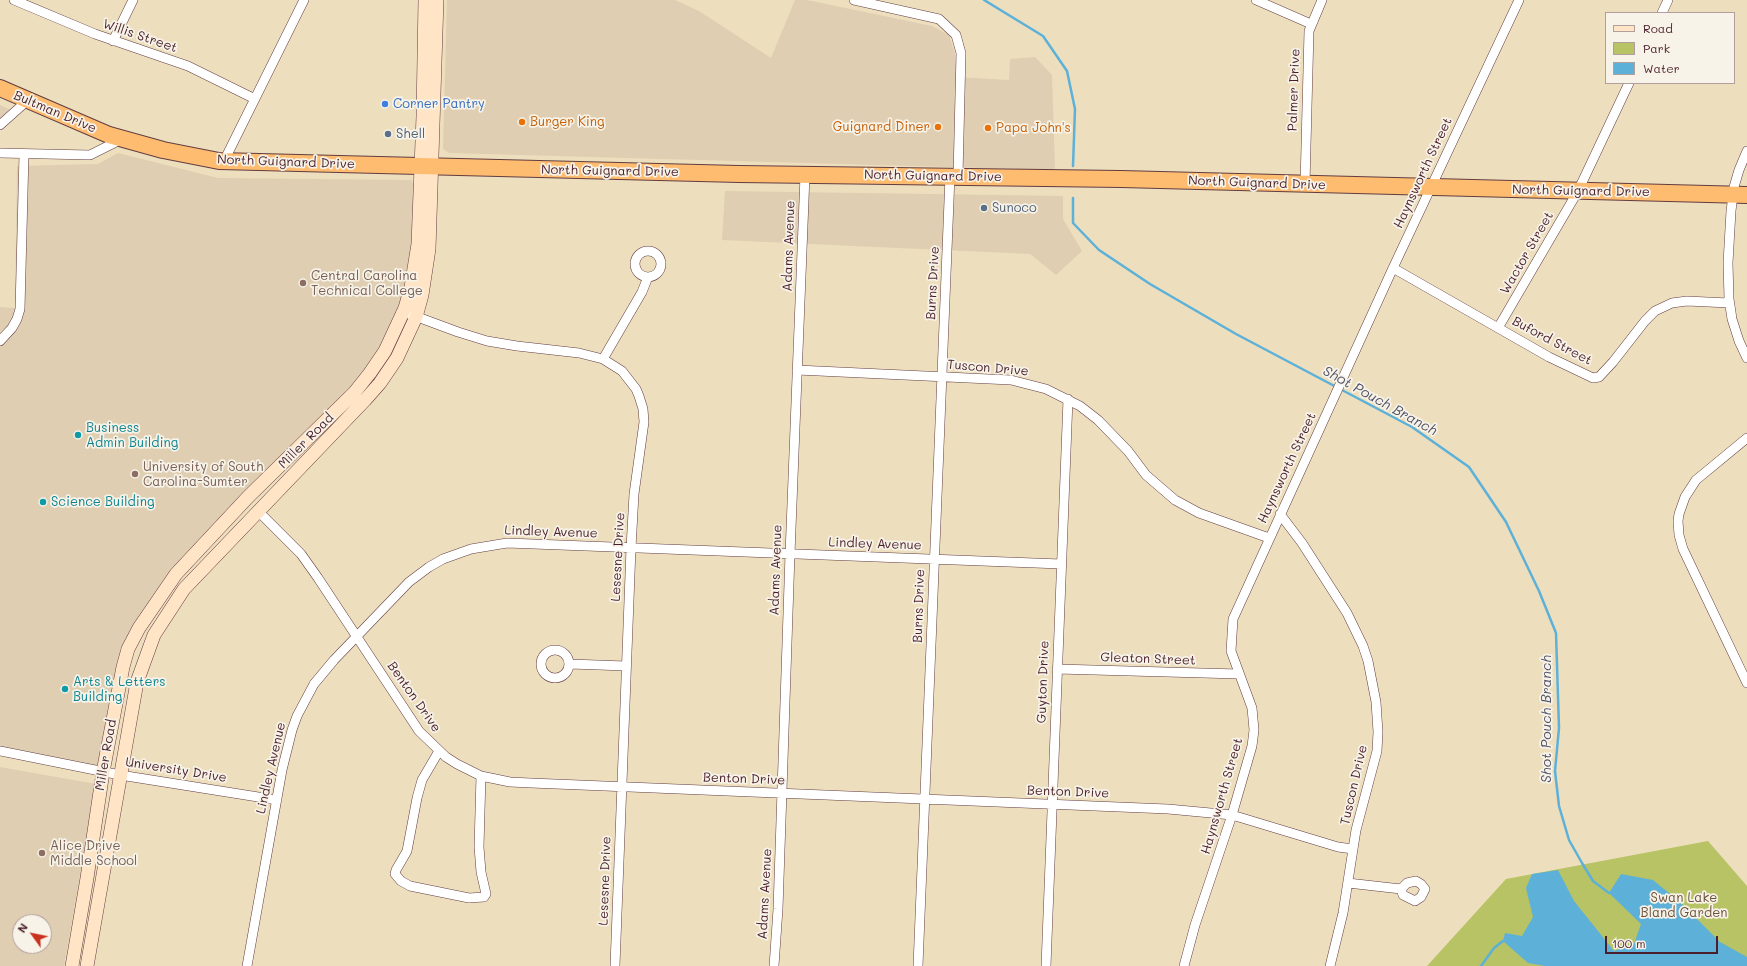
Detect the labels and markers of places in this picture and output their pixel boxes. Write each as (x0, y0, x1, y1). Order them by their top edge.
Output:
place label: Corner Pantry (393, 96, 485, 112)
marker: Corner Pantry (380, 99, 390, 109)
place label: Burger King (530, 114, 605, 130)
marker: Burger King (517, 117, 527, 127)
place label: Guignard Diner (833, 119, 930, 135)
place label: Papa John's (996, 120, 1071, 136)
marker: Guignard Diner (933, 122, 943, 132)
marker: Papa John's (983, 123, 993, 133)
place label: Shell (396, 126, 425, 142)
marker: Shell (383, 129, 393, 139)
place label: Sunoco (992, 200, 1037, 216)
marker: Sunoco (979, 203, 989, 213)
place label: Central Carolina Technical College (311, 268, 423, 299)
marker: Central Carolina Technical College (298, 278, 308, 288)
place label: Business Admin Building (86, 420, 178, 451)
marker: Business Admin Building (73, 430, 83, 440)
place label: University of South Carolina-Sumter (143, 459, 263, 490)
marker: University of South Carolina-Sumter (130, 469, 140, 479)
place label: Science Building (51, 494, 154, 510)
marker: Science Building (38, 497, 48, 507)
place label: Arts & Letters Building (73, 674, 165, 705)
marker: Arts & Letters Building (60, 684, 70, 694)
place label: Alice Drive Middle School (50, 838, 137, 869)
marker: Alice Drive Middle School (37, 848, 47, 858)

